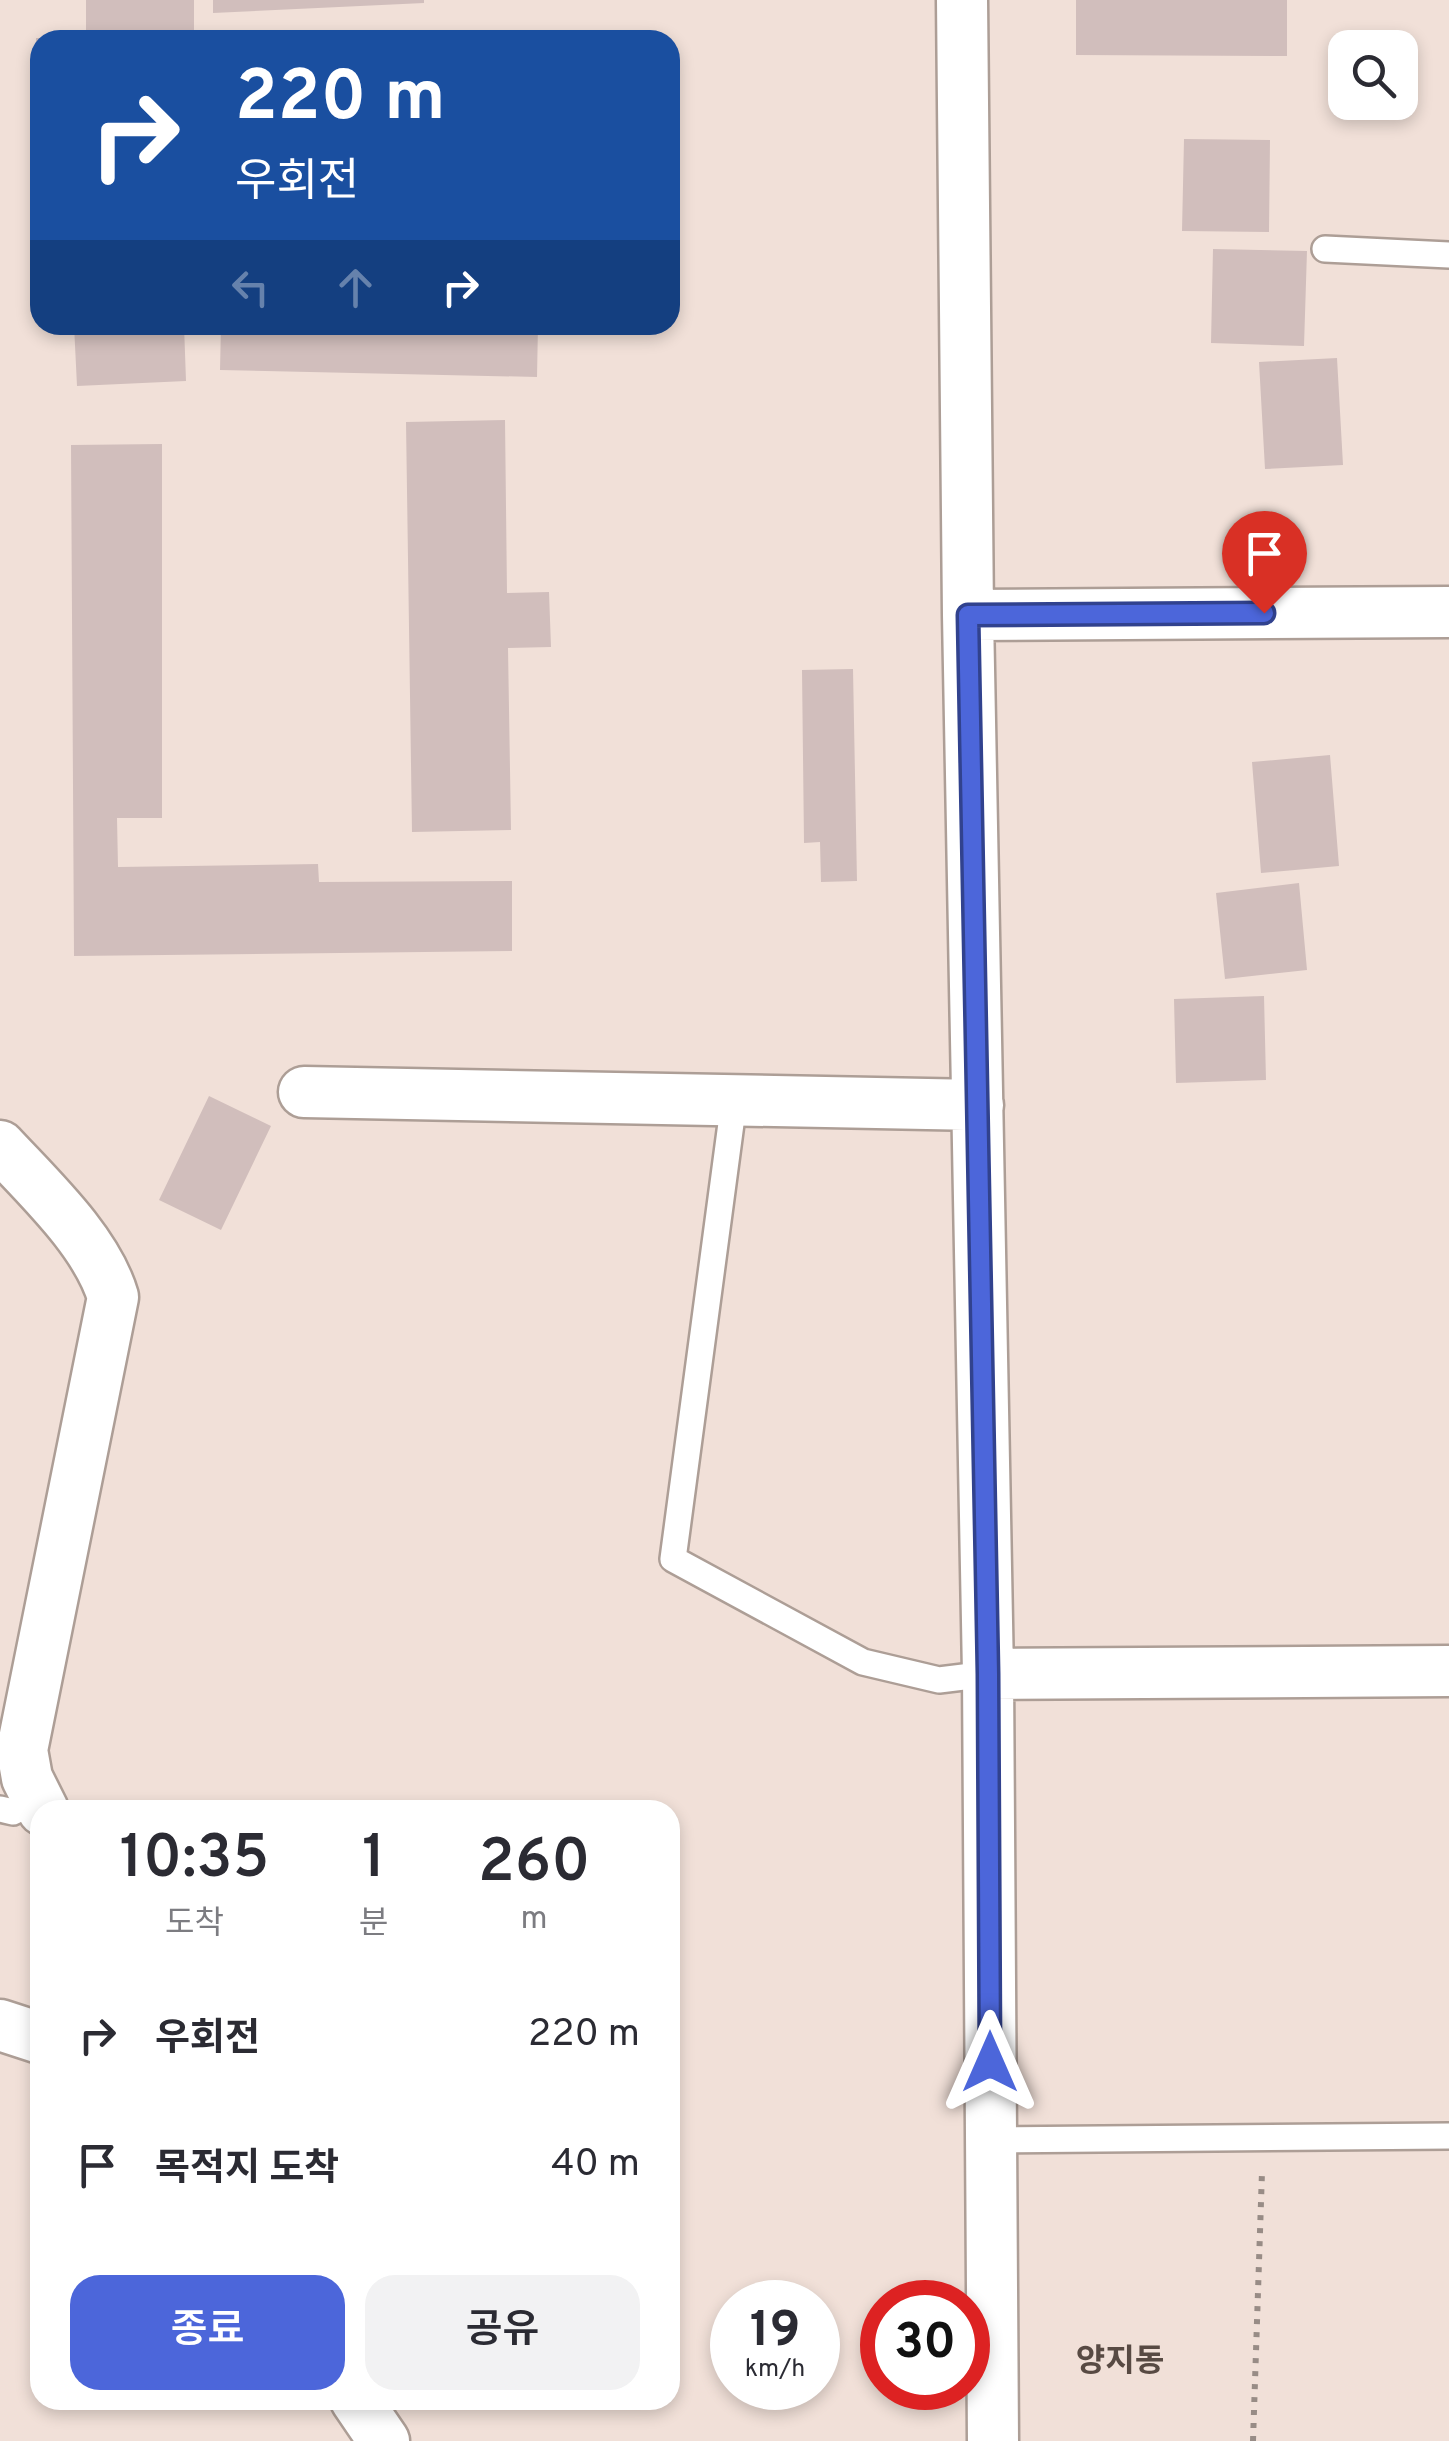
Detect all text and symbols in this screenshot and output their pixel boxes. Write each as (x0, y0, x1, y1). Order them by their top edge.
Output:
map controls (1328, 30, 1418, 120)
button: search (1328, 30, 1418, 120)
text: 220 m (235, 56, 445, 145)
icon: right (70, 70, 200, 200)
text: 우회전 (235, 155, 359, 212)
icon: left (223, 260, 278, 315)
icon: ahead (328, 260, 383, 315)
icon: right (433, 260, 488, 315)
pin (1222, 511, 1307, 614)
icon: arrive (1237, 526, 1292, 581)
text: 10:35 (120, 1823, 269, 1899)
text: 1 (362, 1823, 385, 1899)
text: 260 (478, 1827, 590, 1903)
text: m (521, 1900, 548, 1940)
text: 도착 (165, 1905, 224, 1945)
text: 분 (359, 1905, 388, 1945)
icon: right (70, 2008, 125, 2063)
position arrow (938, 2010, 1042, 2114)
text: 220 m (528, 2011, 640, 2060)
text: 우회전 (155, 2016, 260, 2065)
icon: arrive (70, 2138, 125, 2193)
text: 40 m (551, 2141, 640, 2190)
text: 목적지 도착 (155, 2146, 339, 2195)
button: 종료 (70, 2275, 345, 2390)
button: 공유 (365, 2275, 640, 2390)
speed limit sign: 30 (860, 2280, 990, 2410)
text: 19 (750, 2301, 800, 2364)
district label: 양지동 (1076, 2343, 1164, 2383)
text: km/h (745, 2354, 805, 2386)

